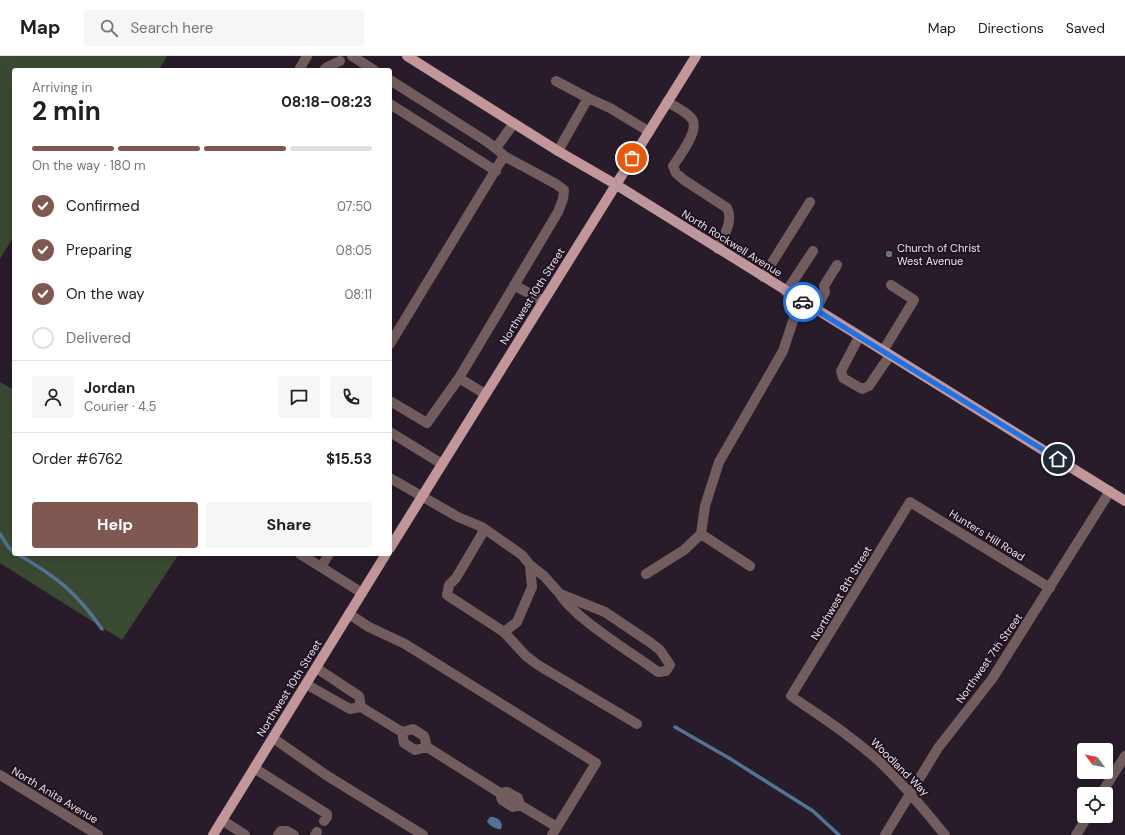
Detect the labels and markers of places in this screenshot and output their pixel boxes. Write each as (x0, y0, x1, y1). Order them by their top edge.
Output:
pin (615, 141, 649, 175)
place label: Church of Christ West Avenue (897, 241, 981, 268)
marker: Church of Christ West Avenue (884, 249, 894, 259)
pin (1041, 442, 1075, 476)

